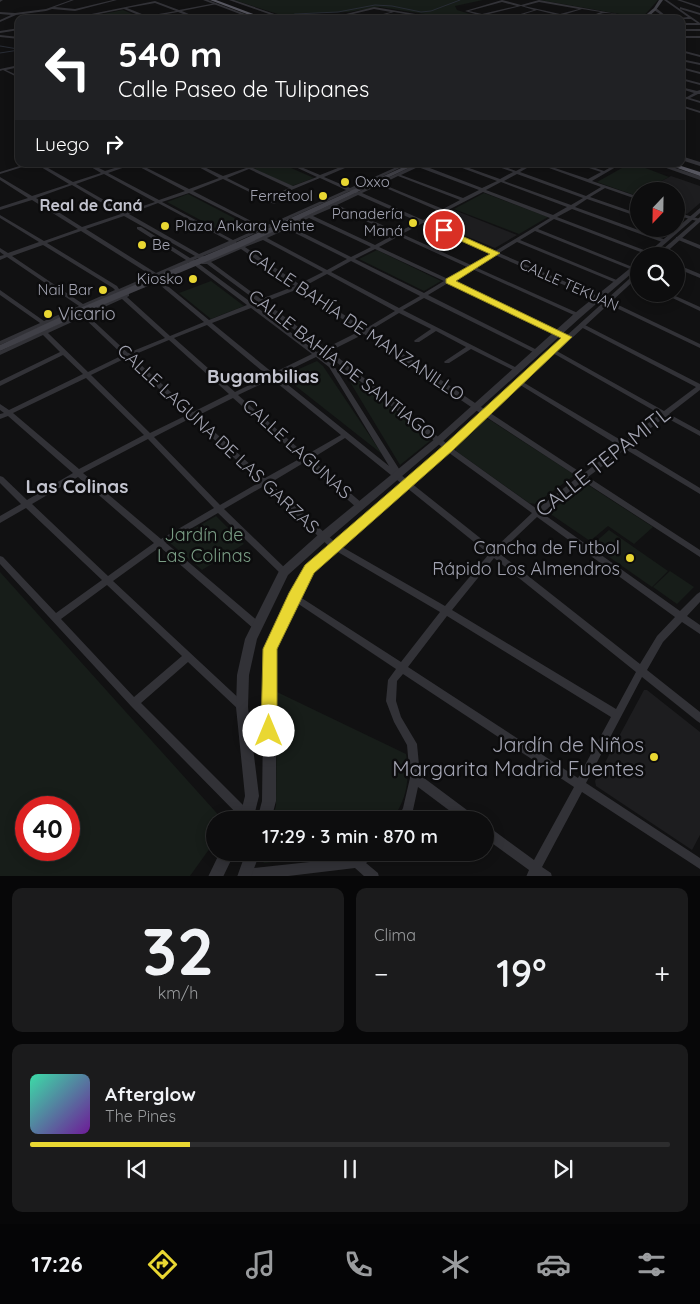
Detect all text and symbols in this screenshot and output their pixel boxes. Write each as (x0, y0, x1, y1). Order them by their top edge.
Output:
text: 540 m (118, 32, 222, 76)
icon: left (35, 35, 100, 100)
text: Calle Paseo de Tulipanes (118, 75, 369, 103)
icon: right (100, 130, 128, 158)
text: Luego (35, 132, 90, 156)
place label: Oxxo (355, 172, 390, 191)
marker: Oxxo (339, 176, 351, 188)
north arrow (630, 182, 685, 238)
map controls (630, 182, 685, 302)
place label: Ferretool (250, 186, 313, 205)
marker: Ferretool (317, 190, 329, 202)
district label: Real de Caná (40, 195, 142, 215)
place label: Panadería Maná (332, 204, 403, 240)
pin (423, 209, 465, 251)
place label: Plaza Ankara Veinte (175, 216, 315, 235)
icon: arrive (430, 216, 458, 244)
marker: Panadería Maná (407, 217, 419, 229)
marker: Plaza Ankara Veinte (159, 220, 171, 232)
place label: Be (152, 235, 170, 254)
marker: Be (136, 239, 148, 251)
street label: CALLE BAHÍA DE MANZANILLO (244, 243, 469, 406)
button: search (630, 247, 685, 302)
street label: CALLE TEKUAN (517, 254, 622, 315)
place label: Kiosko (137, 269, 183, 288)
marker: Kiosko (187, 273, 199, 285)
place label: Nail Bar (38, 280, 93, 299)
marker: Nail Bar (97, 284, 109, 296)
street label: CALLE BAHÍA DE SANTIAGO (244, 284, 441, 445)
place label: Vicario (58, 302, 116, 325)
marker: Vicario (42, 308, 54, 320)
street label: CALLE LAGUNA DE LAS GARZAS (113, 339, 324, 538)
district label: Bugambilias (207, 364, 319, 388)
street label: CALLE LAGUNAS (238, 394, 357, 504)
street label: CALLE TEPAMITL (530, 401, 675, 522)
district label: Las Colinas (26, 474, 128, 498)
park label: Jardín de Las Colinas (157, 523, 251, 567)
place label: Cancha de Futbol Rápido Los Almendros (432, 536, 620, 580)
marker: Cancha de Futbol Rápido Los Almendros (624, 552, 636, 564)
position arrow (242, 704, 294, 756)
place label: Jardín de Niños Margarita Madrid Fuentes (392, 731, 644, 781)
marker: Jardín de Niños Margarita Madrid Fuentes (648, 751, 660, 763)
speed limit sign: 40 (15, 796, 80, 861)
text: 17:29 · 3 min · 870 m (262, 824, 438, 848)
text: 32 (142, 910, 214, 991)
text: Clima (374, 925, 416, 945)
text: 19° (496, 949, 546, 997)
text: − (374, 956, 389, 991)
text: + (654, 956, 670, 991)
text: km/h (158, 983, 198, 1003)
text: Afterglow (105, 1082, 196, 1106)
text: The Pines (105, 1106, 176, 1126)
icon: previous (123, 1155, 151, 1183)
icon: pause (336, 1155, 364, 1183)
icon: next (549, 1155, 577, 1183)
icon: directions (145, 1247, 180, 1282)
icon: music (243, 1247, 278, 1282)
icon: phone (341, 1247, 376, 1282)
icon: climate (438, 1247, 473, 1282)
icon: car (536, 1247, 571, 1282)
icon: filters (634, 1247, 669, 1282)
text: 17:26 (31, 1250, 83, 1278)

